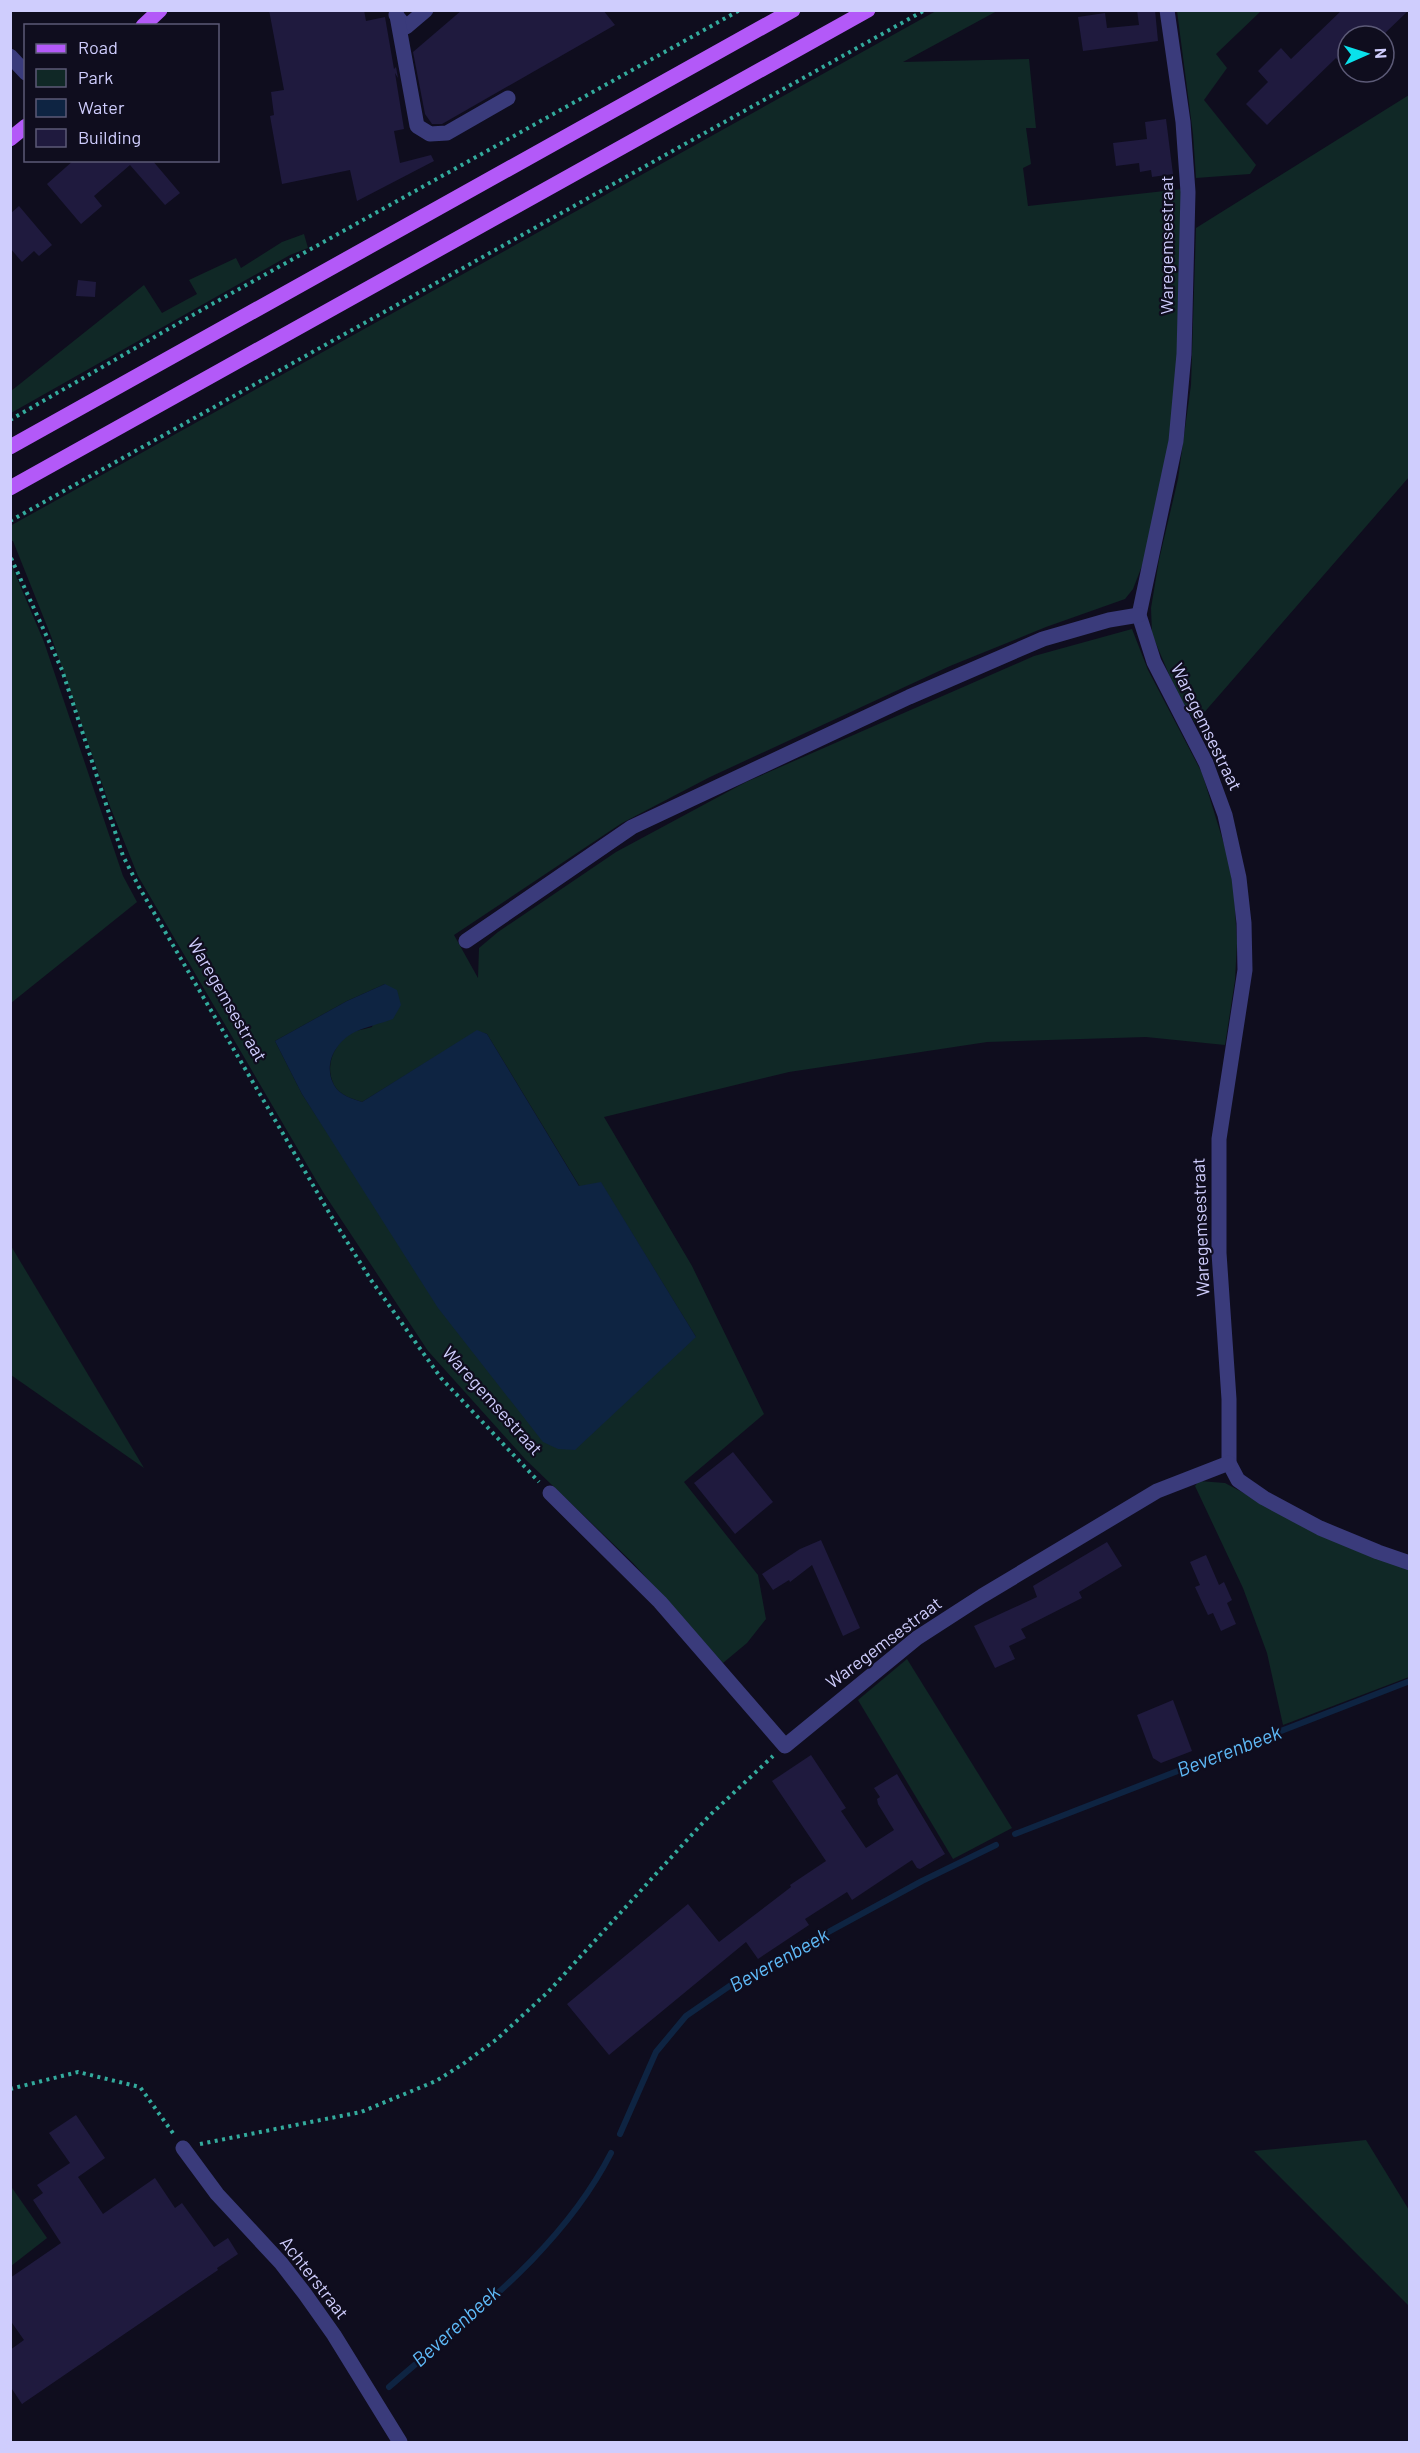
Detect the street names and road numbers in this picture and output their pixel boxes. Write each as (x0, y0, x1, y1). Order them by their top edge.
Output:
street label: Waregemsestraat (1155, 176, 1177, 314)
street label: Waregemsestraat (1167, 659, 1247, 794)
street label: Waregemsestraat (184, 934, 272, 1065)
street label: Waregemsestraat (1187, 1157, 1213, 1297)
street label: Waregemsestraat (438, 1341, 547, 1459)
street label: Waregemsestraat (821, 1592, 946, 1693)
street label: Achterstraat (276, 2232, 354, 2323)

